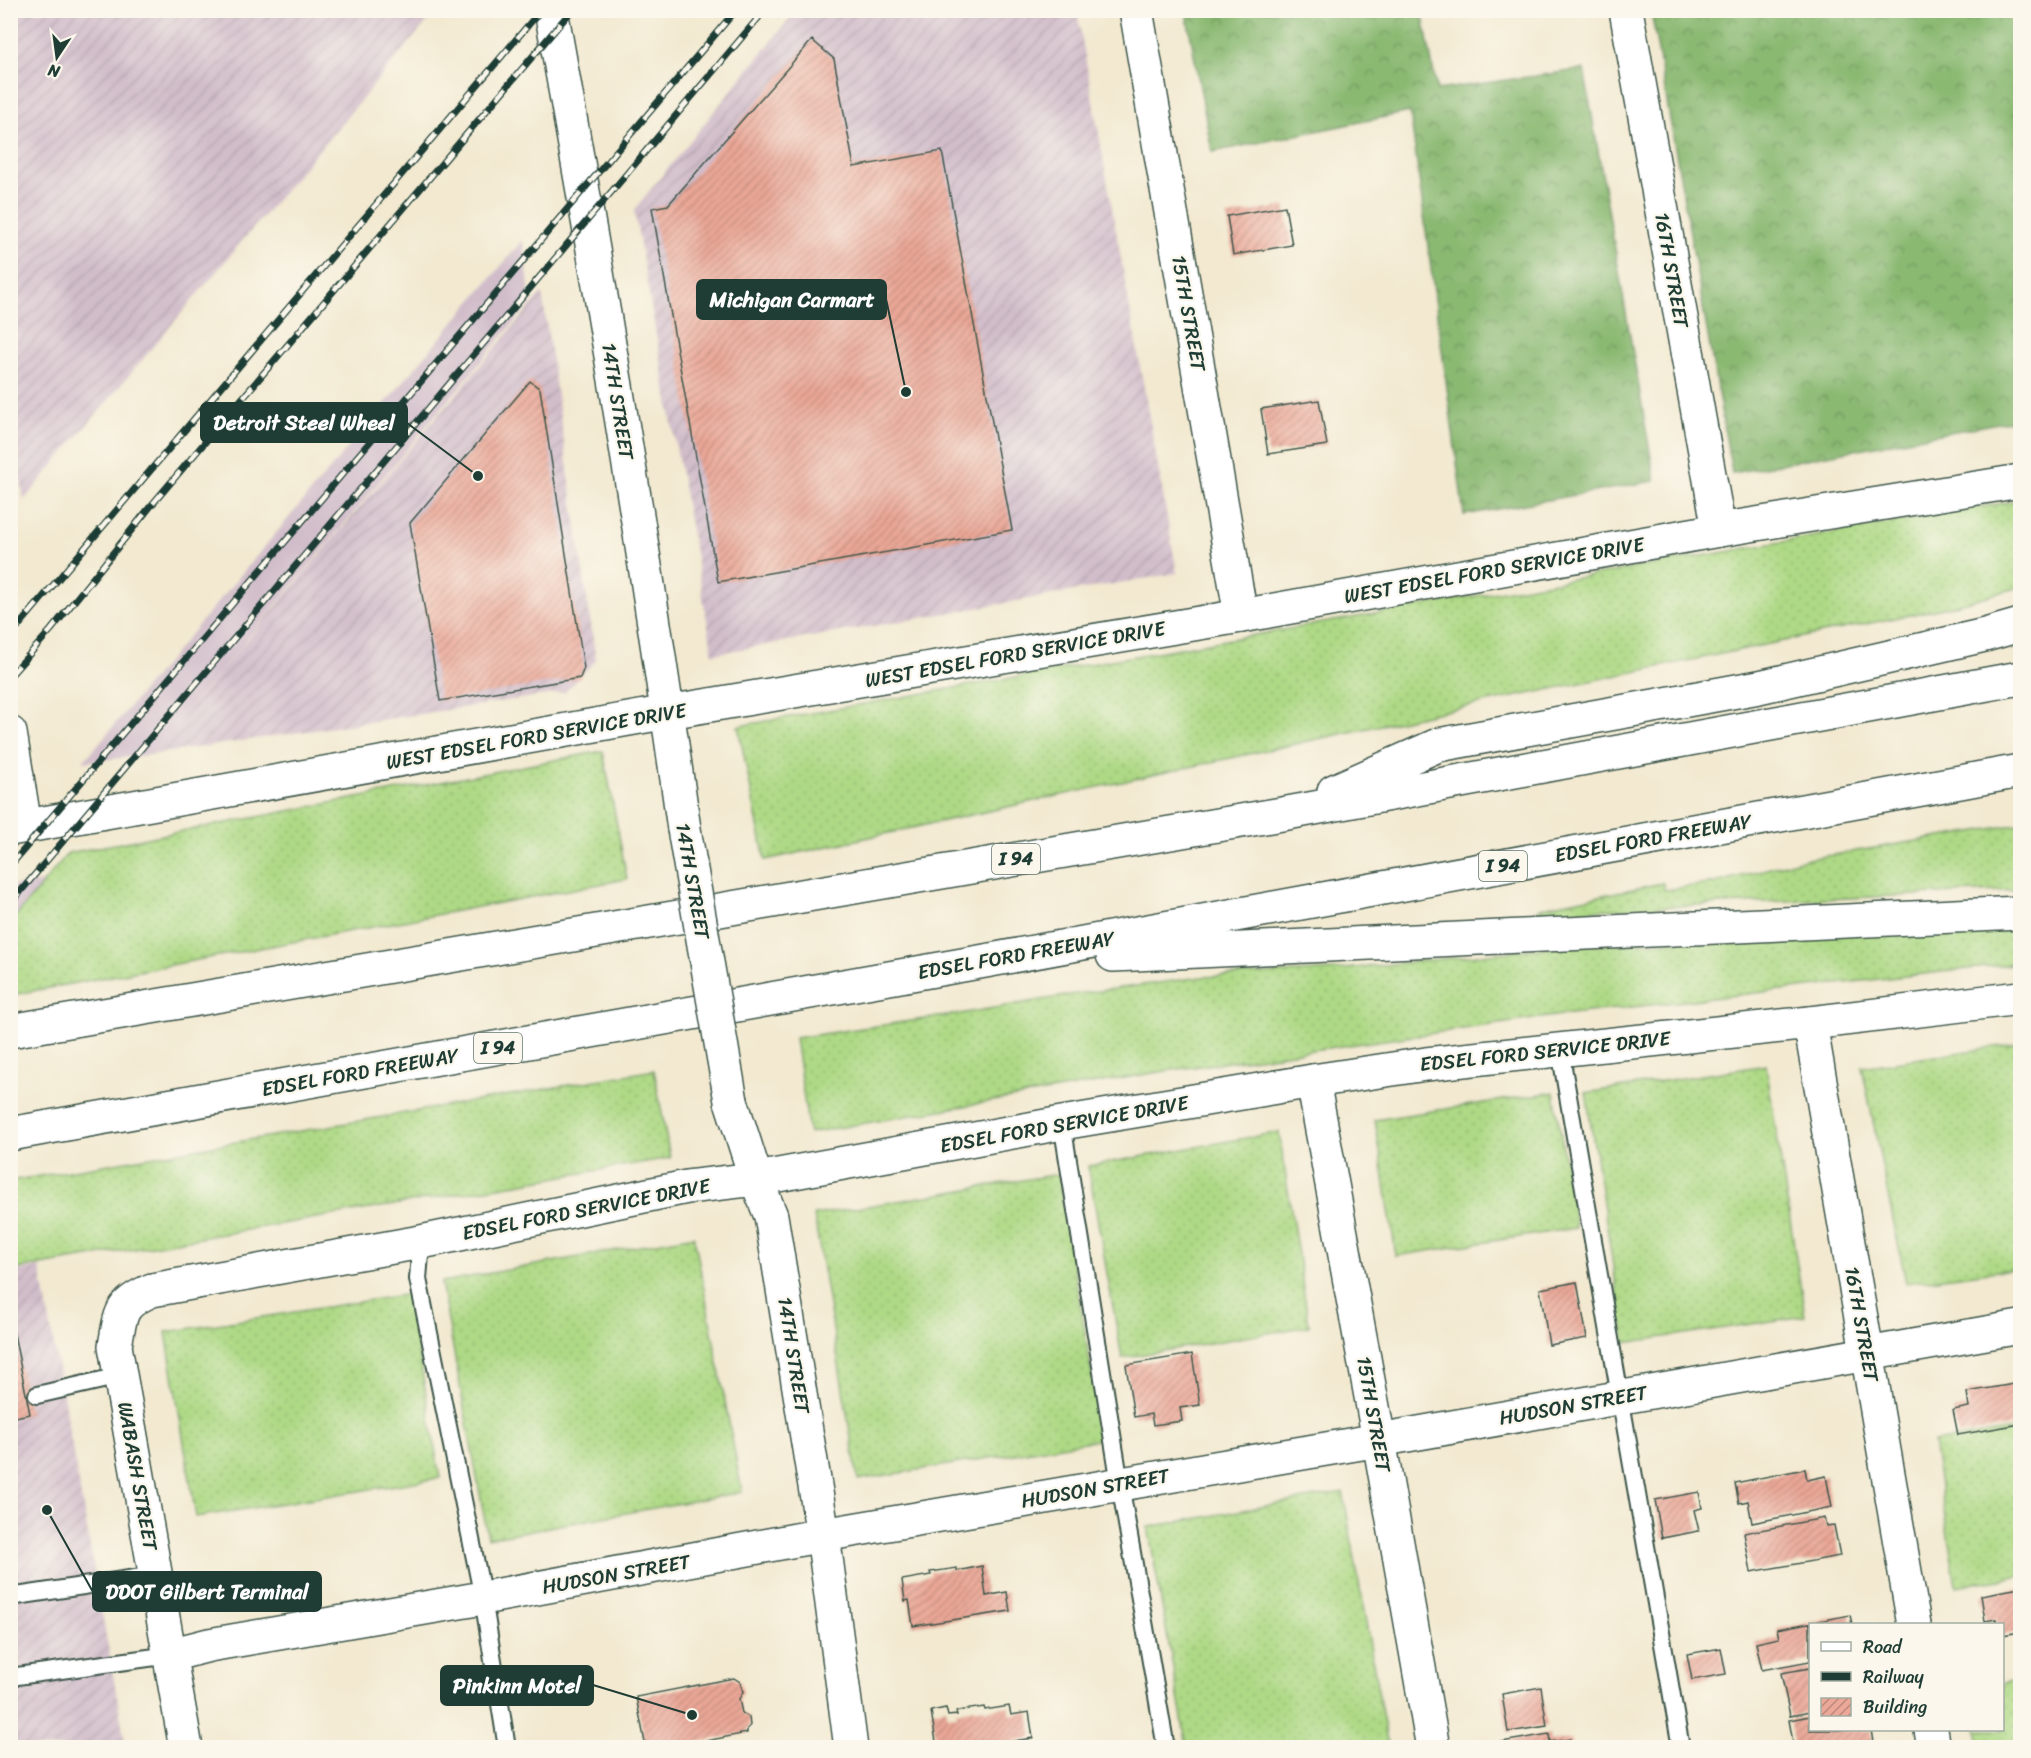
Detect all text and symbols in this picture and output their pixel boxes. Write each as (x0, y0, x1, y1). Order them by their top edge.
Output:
north arrow (27, 27, 87, 87)
text: N (44, 56, 63, 87)
street label: 16TH STREET (1644, 210, 1699, 332)
street label: 15TH STREET (1161, 252, 1216, 375)
callout: Michigan Carmart (697, 280, 886, 319)
text: Michigan Carmart (709, 281, 875, 319)
street label: 14TH STREET (591, 340, 644, 463)
callout: Detroit Steel Wheel (201, 403, 407, 442)
text: Detroit Steel Wheel (213, 404, 396, 442)
street label: WEST EDSEL FORD SERVICE DRIVE (1341, 527, 1649, 614)
street label: WEST EDSEL FORD SERVICE DRIVE (862, 611, 1170, 698)
street label: WEST EDSEL FORD SERVICE DRIVE (383, 693, 691, 780)
street label: EDSEL FORD FREEWAY (1552, 804, 1756, 873)
street label: 14TH STREET (665, 820, 720, 943)
road number: I 94 (992, 844, 1040, 874)
road number: I 94 (1479, 851, 1527, 881)
street label: EDSEL FORD FREEWAY (915, 921, 1119, 990)
street label: EDSEL FORD SERVICE DRIVE (1418, 1021, 1674, 1082)
road number: I 94 (474, 1033, 522, 1063)
street label: EDSEL FORD FREEWAY (259, 1038, 463, 1107)
street label: EDSEL FORD SERVICE DRIVE (937, 1085, 1193, 1164)
street label: EDSEL FORD SERVICE DRIVE (459, 1168, 715, 1251)
street label: 16TH STREET (1834, 1264, 1889, 1386)
street label: 14TH STREET (767, 1294, 820, 1417)
street label: 15TH STREET (1346, 1353, 1401, 1476)
street label: HUDSON STREET (1496, 1375, 1651, 1436)
street label: WABASH STREET (107, 1399, 168, 1554)
street label: HUDSON STREET (1018, 1458, 1173, 1519)
street label: HUDSON STREET (539, 1544, 694, 1605)
callout: DDOT Gilbert Terminal (93, 1572, 321, 1611)
text: DDOT Gilbert Terminal (105, 1573, 310, 1611)
legend (1809, 1623, 2004, 1731)
text: Road (1863, 1631, 1903, 1663)
text: Railway (1863, 1661, 1925, 1693)
callout: Pinkinn Motel (441, 1666, 593, 1705)
text: Pinkinn Motel (453, 1667, 582, 1705)
text: Building (1863, 1691, 1927, 1723)

